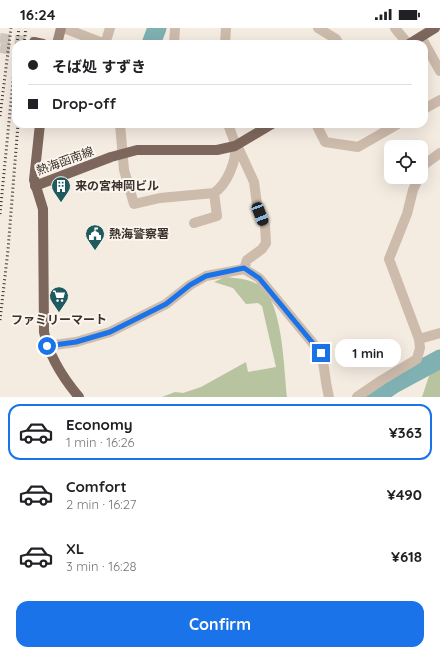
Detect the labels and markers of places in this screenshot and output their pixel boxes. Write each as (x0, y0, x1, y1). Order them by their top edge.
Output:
building icon: 来の宮神岡ビル (50, 175, 72, 203)
place label: 来の宮神岡ビル (75, 178, 159, 193)
public building icon: 熱海警察署 (84, 223, 106, 251)
place label: 熱海警察署 (109, 226, 169, 241)
supermarket icon: ファミリーマート (48, 285, 70, 313)
place label: ファミリーマート (11, 312, 107, 327)

